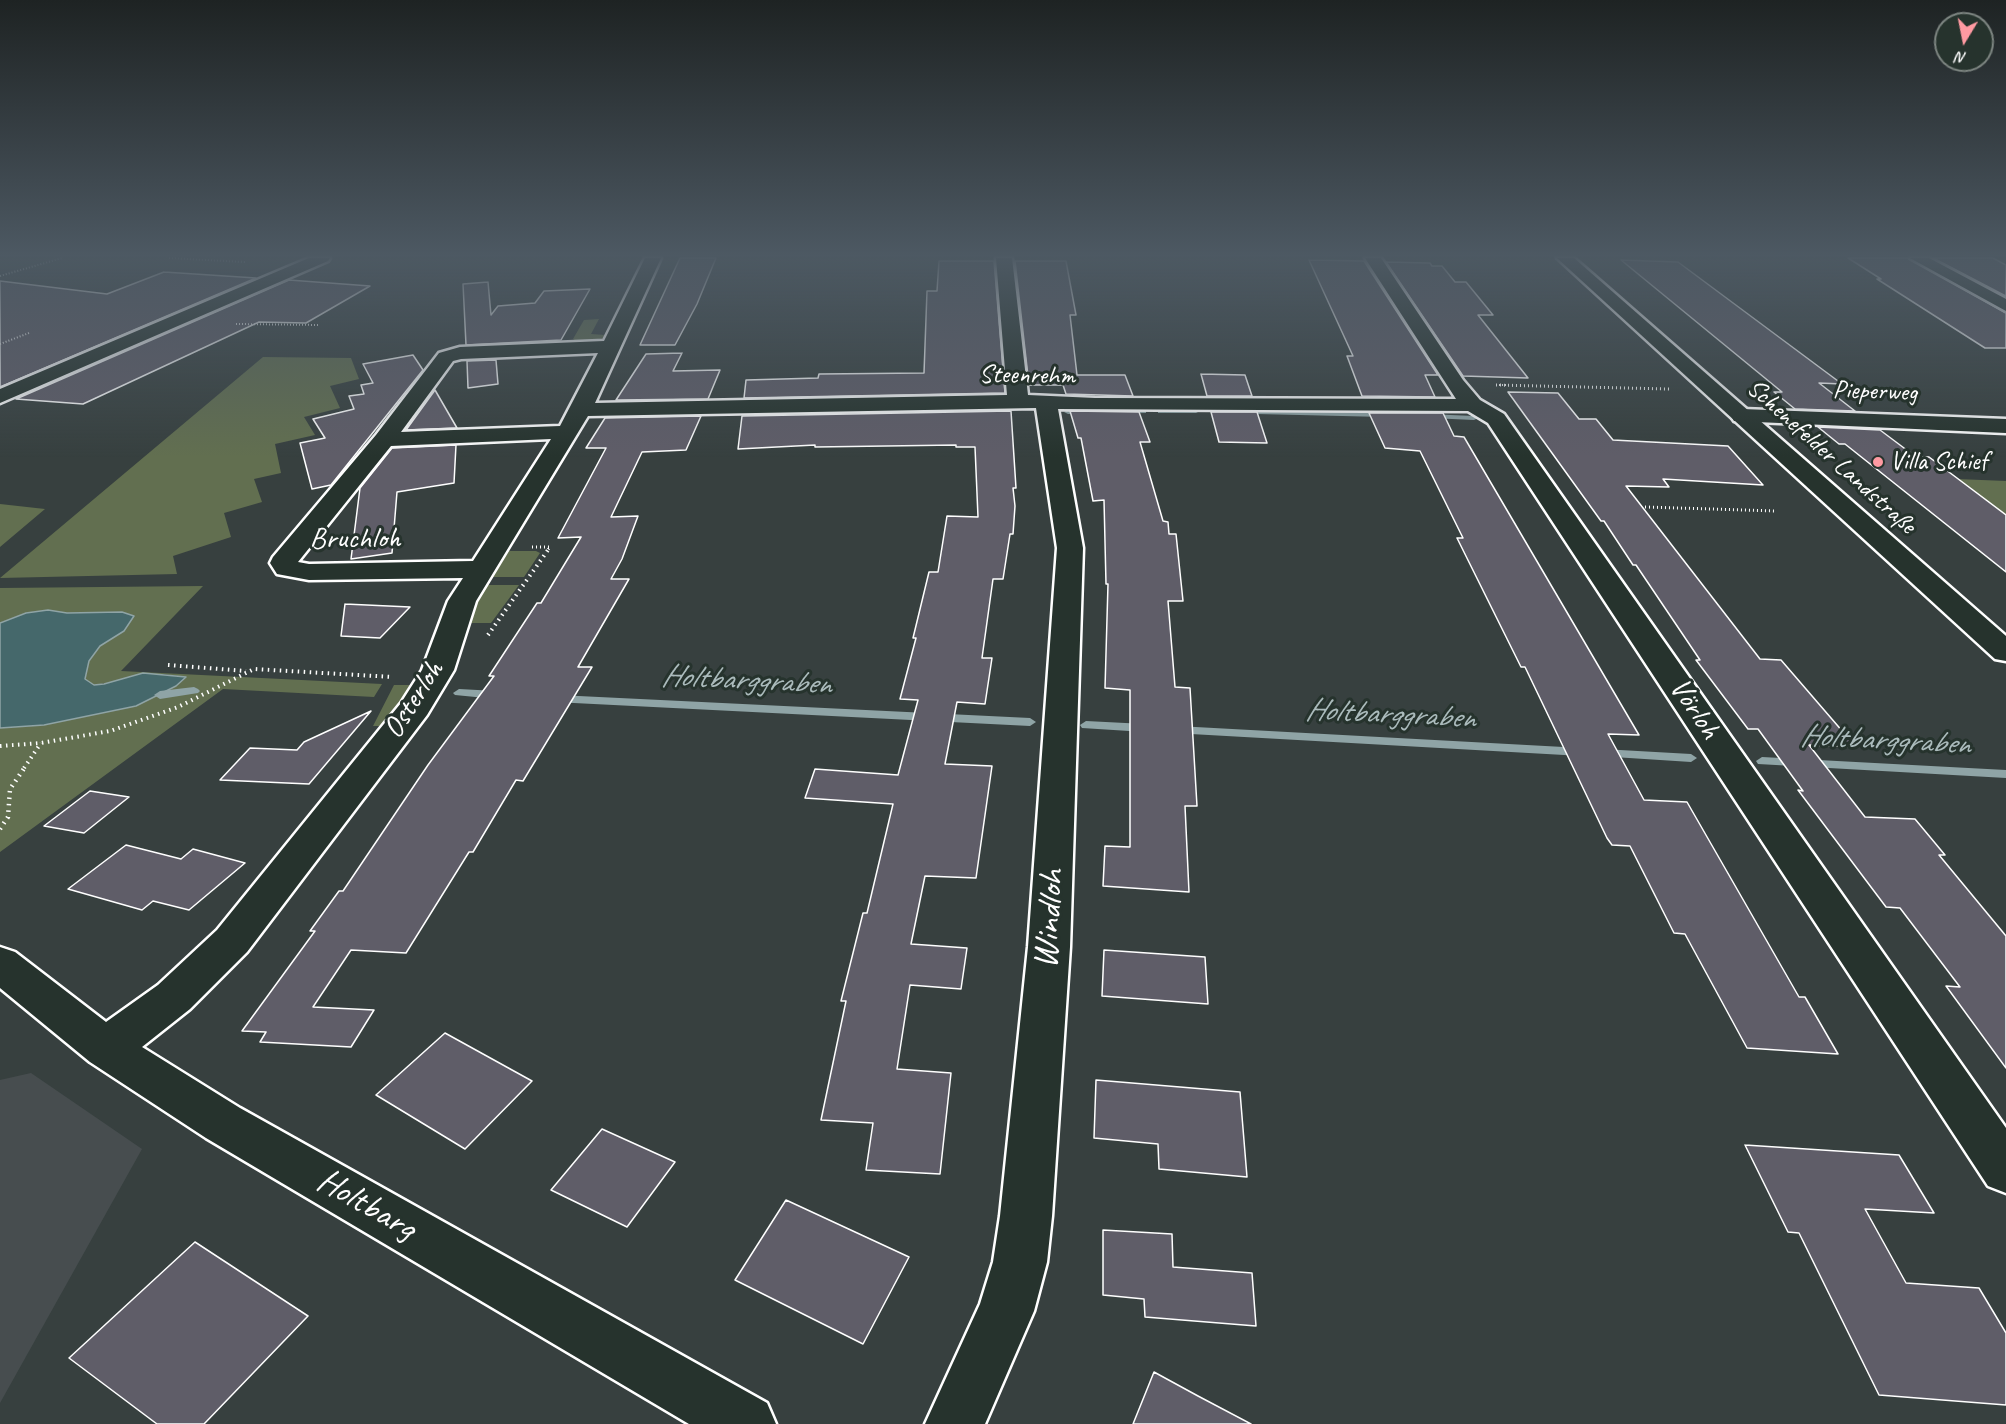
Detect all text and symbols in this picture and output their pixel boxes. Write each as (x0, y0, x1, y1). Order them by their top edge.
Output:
north arrow (1934, 12, 1994, 72)
text: N (1955, 47, 1968, 68)
street label: Steenrehm (979, 360, 1075, 392)
street label: Schenefelder Landstraße (1740, 373, 1922, 541)
street label: Pieperweg (1832, 375, 1918, 409)
place label: Villa Schief (1890, 446, 1987, 478)
marker: Villa Schief (1871, 455, 1885, 469)
street label: Bruchloh (310, 521, 400, 557)
street label: Osterloh (376, 654, 452, 746)
water label: Holtbarggraben (660, 657, 832, 705)
street label: Vörloh (1661, 672, 1727, 746)
water label: Holtbarggraben (1304, 691, 1476, 739)
water label: Holtbarggraben (1799, 717, 1971, 765)
street label: Windloh (1025, 868, 1075, 970)
street label: Holtbarg (309, 1160, 423, 1250)

